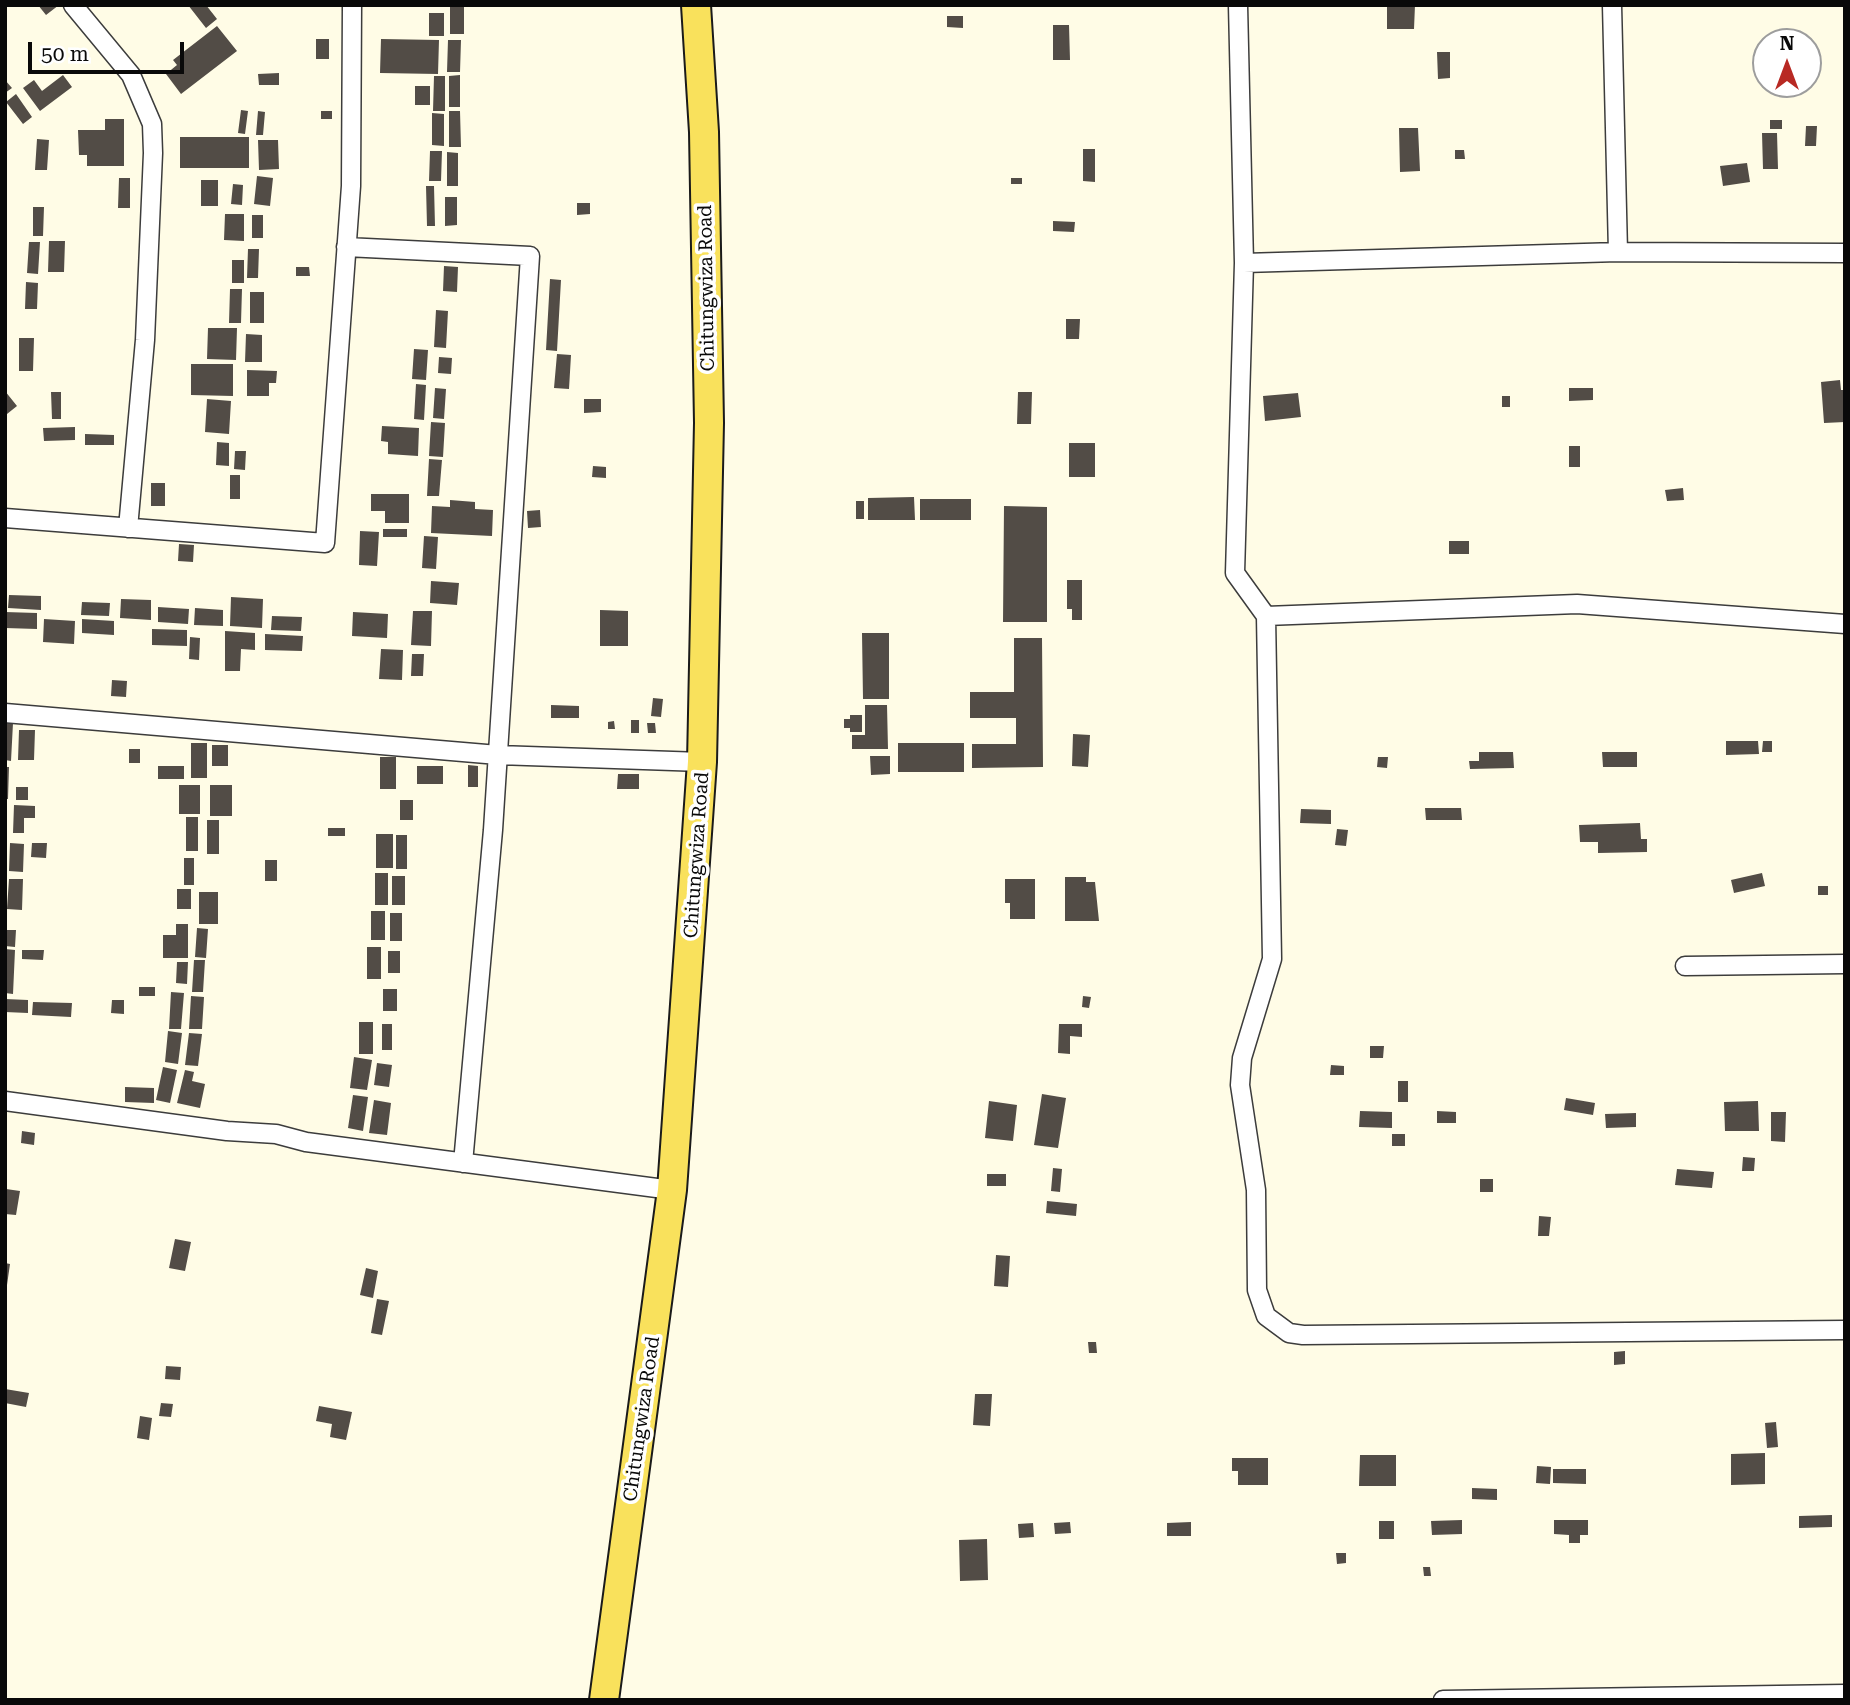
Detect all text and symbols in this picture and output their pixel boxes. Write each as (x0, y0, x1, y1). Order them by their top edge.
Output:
scale bar (32, 28, 187, 72)
north arrow (1752, 28, 1822, 98)
text: N (1780, 32, 1794, 55)
text: 50 m (41, 42, 89, 66)
street label: Chitungwiza Road (694, 204, 720, 372)
street label: Chitungwiza Road (680, 771, 714, 939)
street label: Chitungwiza Road (619, 1335, 665, 1503)

